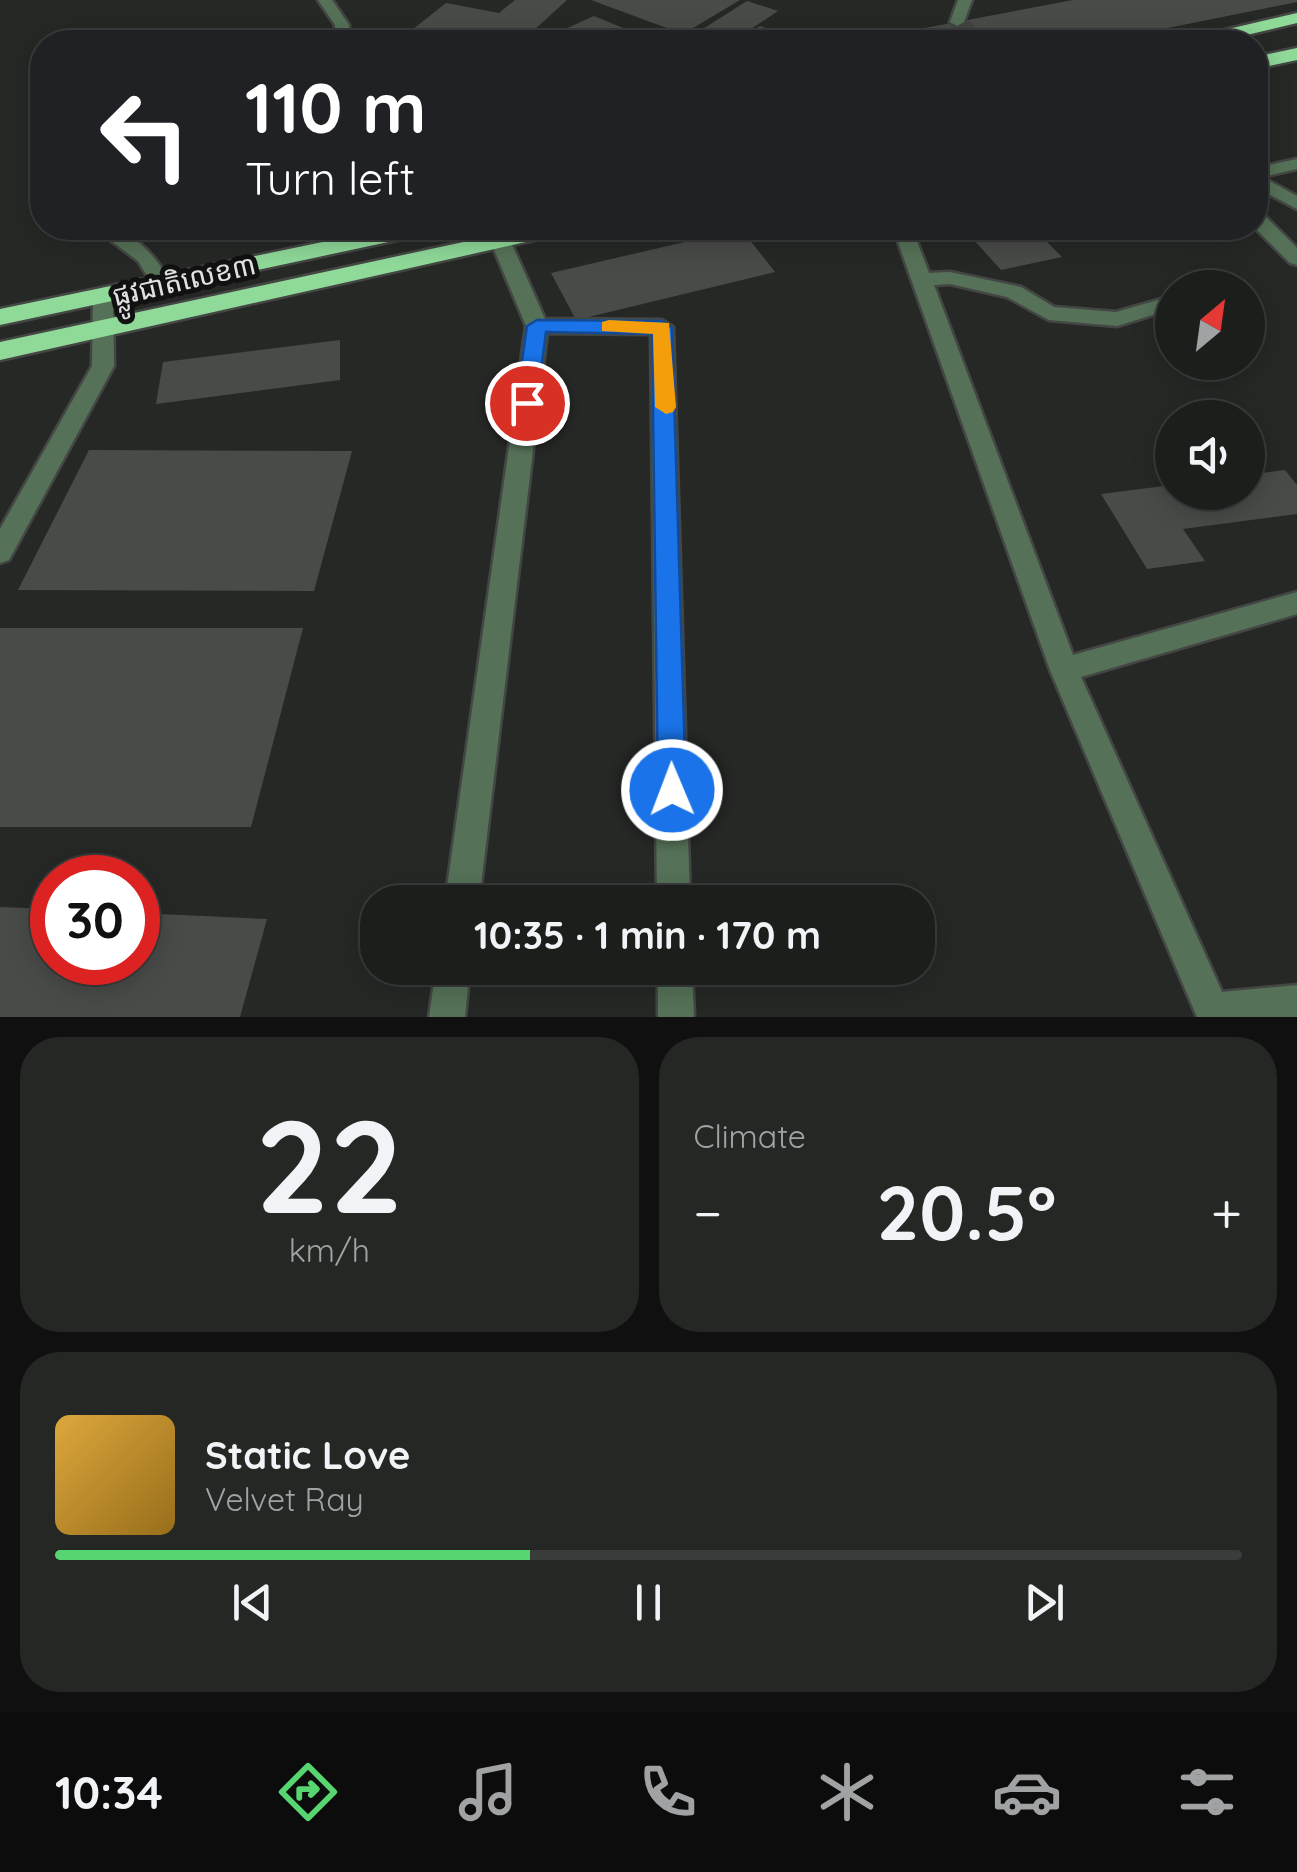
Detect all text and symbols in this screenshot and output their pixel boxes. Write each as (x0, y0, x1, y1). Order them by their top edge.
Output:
text: 110 m (245, 63, 427, 151)
icon: left (80, 70, 210, 200)
text: Turn left (245, 150, 415, 206)
street label: ផ្លូវជាតិលេខ៣ (109, 246, 261, 321)
north arrow (1155, 270, 1265, 380)
map controls (1155, 270, 1265, 510)
pin (485, 361, 570, 446)
icon: arrive (500, 376, 555, 431)
button: sound (1155, 400, 1265, 510)
position arrow (620, 738, 724, 842)
speed limit sign: 30 (30, 855, 160, 985)
text: 10:35 · 1 min · 170 m (474, 911, 821, 959)
text: 22 (255, 1083, 403, 1246)
text: Climate (694, 1116, 806, 1156)
text: 20.5° (877, 1165, 1057, 1259)
text: − (694, 1178, 722, 1247)
text: + (1211, 1178, 1242, 1247)
text: km/h (289, 1230, 370, 1270)
text: Static Love (205, 1431, 410, 1479)
text: Velvet Ray (205, 1479, 364, 1519)
icon: previous (225, 1575, 280, 1630)
icon: pause (621, 1575, 676, 1630)
icon: next (1017, 1575, 1072, 1630)
icon: directions (273, 1757, 343, 1827)
icon: music (453, 1757, 523, 1827)
icon: phone (633, 1757, 703, 1827)
icon: climate (812, 1757, 882, 1827)
icon: car (992, 1757, 1062, 1827)
icon: filters (1172, 1757, 1242, 1827)
text: 10:34 (55, 1764, 163, 1820)

